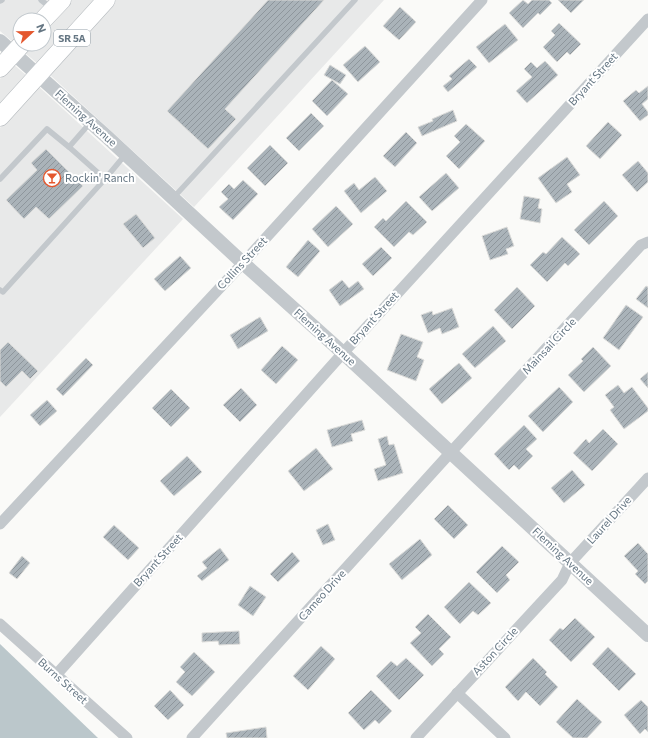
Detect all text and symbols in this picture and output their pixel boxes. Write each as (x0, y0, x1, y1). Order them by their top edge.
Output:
north arrow (12, 12, 52, 52)
text: N (34, 22, 49, 34)
road number: SR 5A (54, 30, 90, 46)
street label: Bryant Street (565, 49, 620, 108)
street label: Fleming Avenue (53, 87, 120, 149)
bar icon: Rockin' Ranch (42, 168, 62, 188)
place label: Rockin' Ranch (65, 171, 135, 184)
street label: Collins Street (214, 233, 270, 292)
street label: Bryant Street (346, 288, 401, 347)
street label: Fleming Avenue (292, 306, 359, 368)
street label: Mainsail Circle (519, 315, 578, 377)
street label: Laurel Drive (584, 493, 634, 546)
street label: Fleming Avenue (530, 524, 597, 587)
street label: Bryant Street (130, 530, 185, 589)
street label: Cameo Drive (295, 566, 348, 623)
street label: Aston Circle (469, 624, 520, 677)
street label: Burns Street (36, 655, 91, 707)

